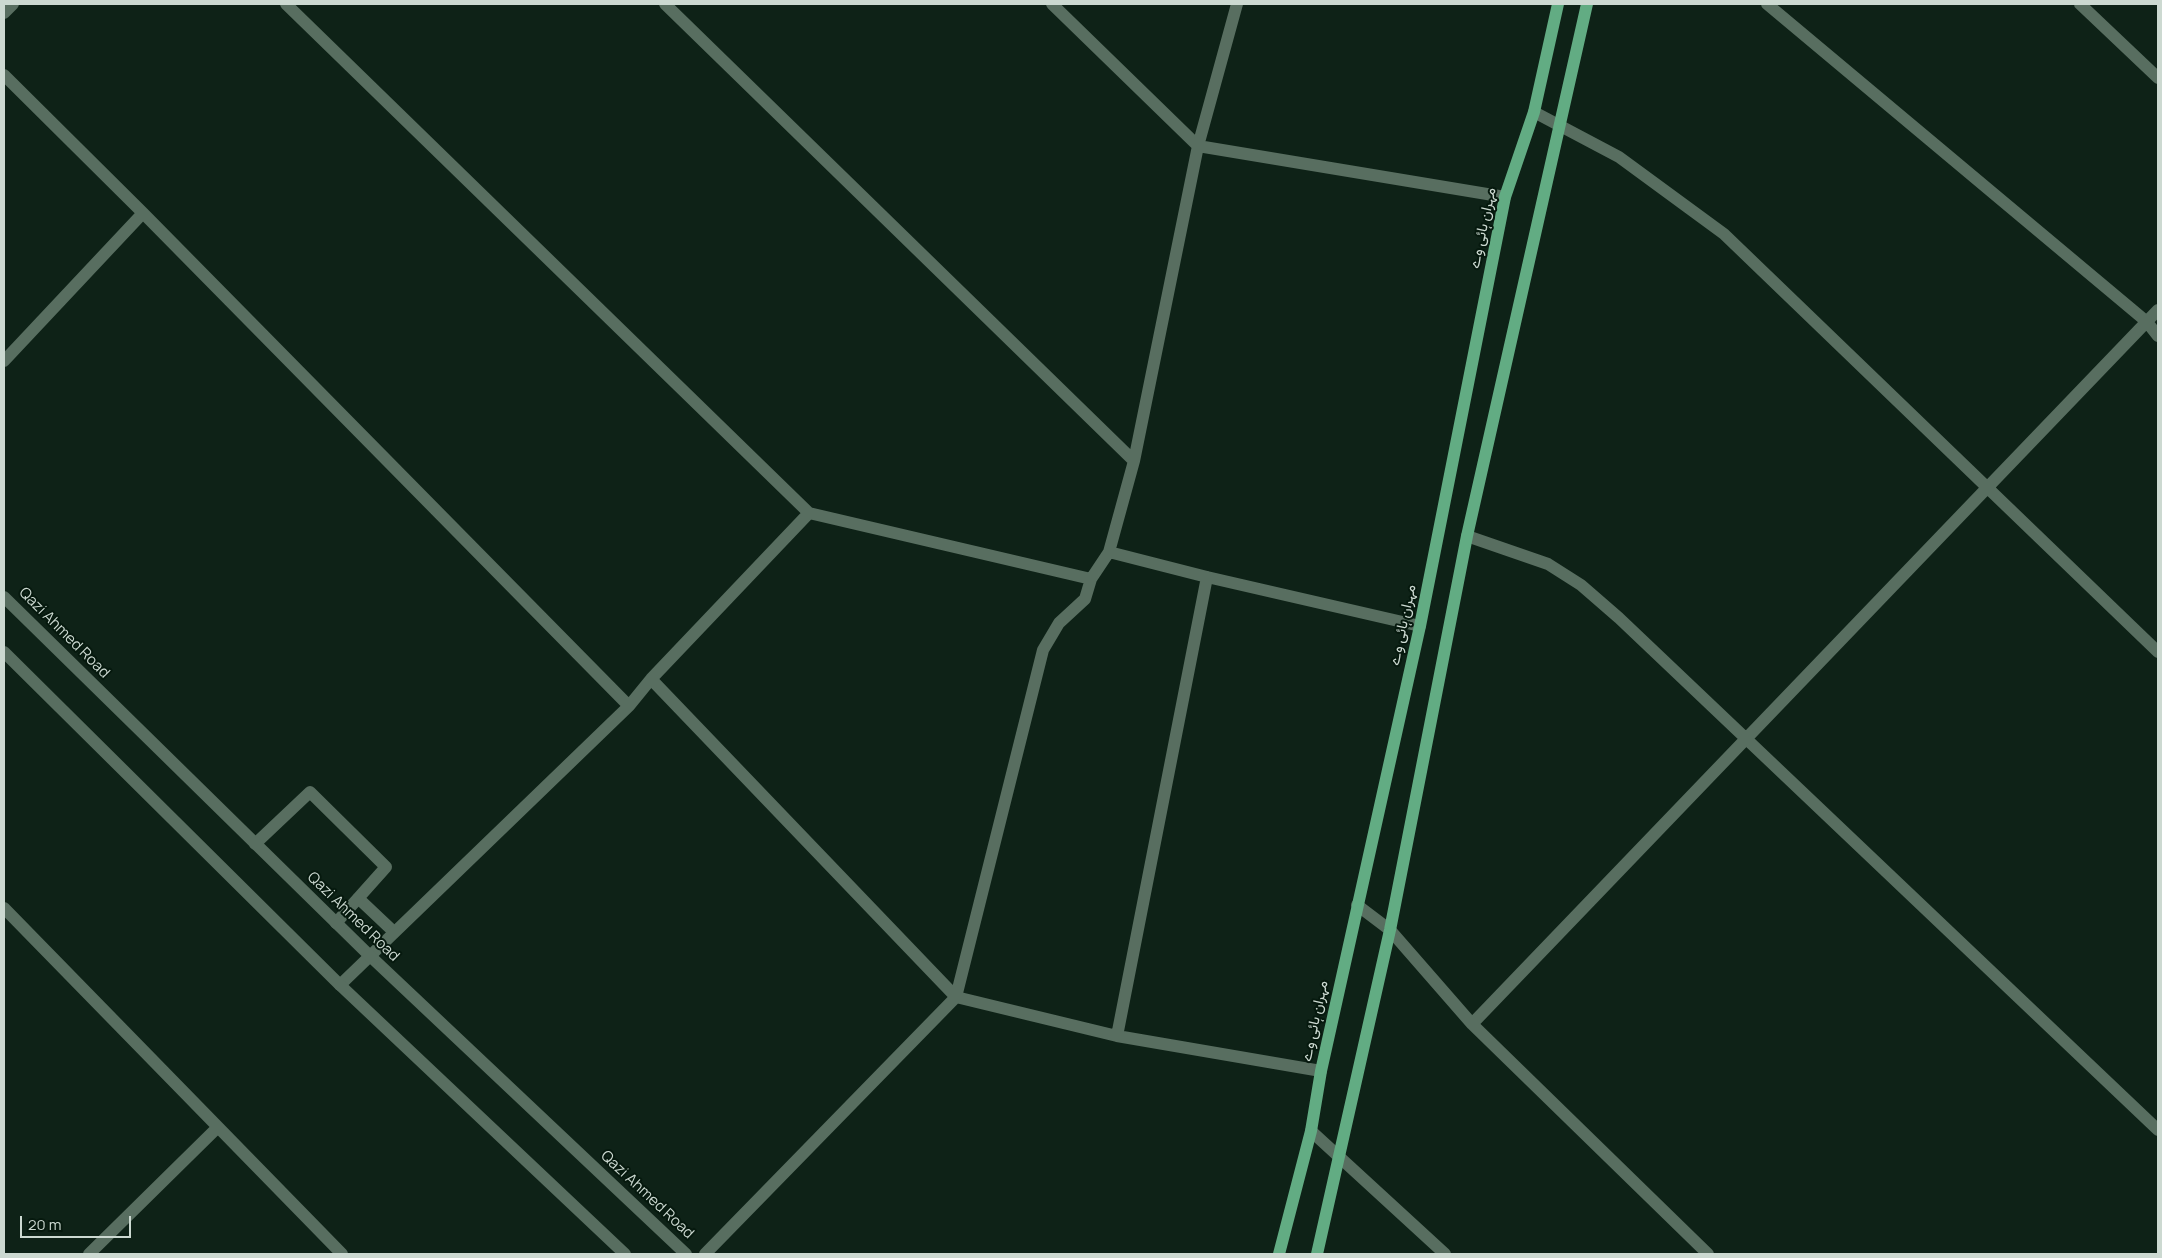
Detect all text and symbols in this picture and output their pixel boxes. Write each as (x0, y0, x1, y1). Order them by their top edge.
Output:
street label: مہران ہائی وے (1466, 186, 1500, 270)
street label: مہران ہائی وے (1386, 583, 1420, 667)
street label: Qazi Ahmed Road (15, 584, 113, 682)
street label: Qazi Ahmed Road (303, 869, 403, 965)
street label: مہران ہائی وے (1298, 979, 1332, 1063)
street label: Qazi Ahmed Road (597, 1147, 697, 1243)
scale bar (22, 1206, 134, 1238)
text: 20 m (28, 1214, 61, 1235)

